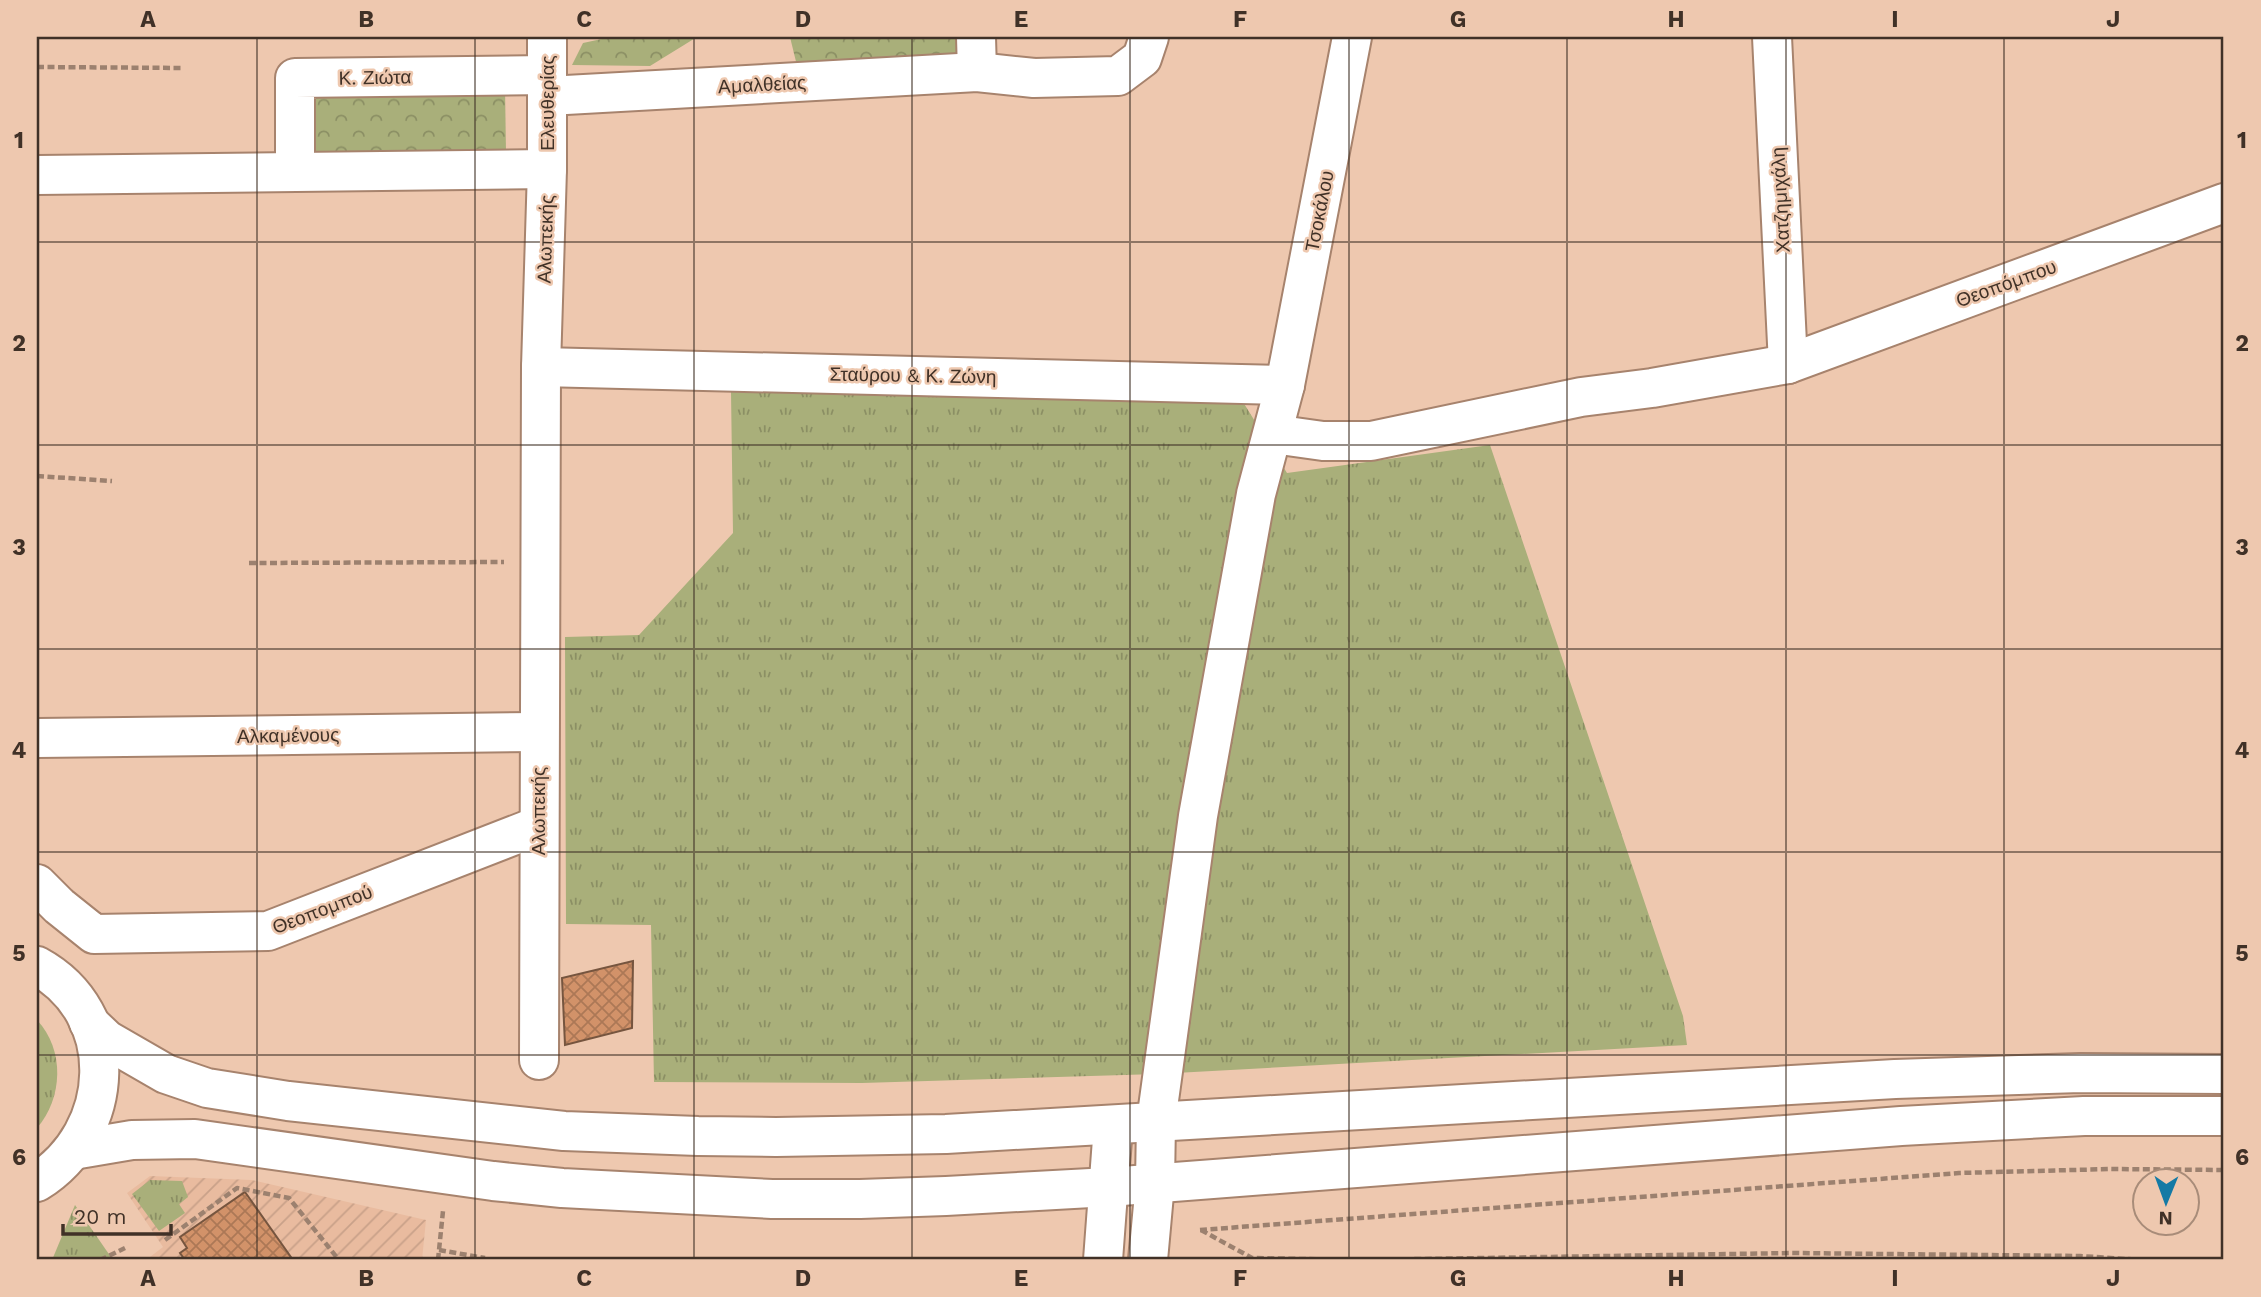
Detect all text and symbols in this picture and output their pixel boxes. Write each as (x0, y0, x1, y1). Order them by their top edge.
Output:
text: A (140, 6, 156, 33)
text: B (358, 6, 374, 33)
text: C (576, 6, 592, 33)
text: D (795, 6, 811, 33)
text: E (1014, 6, 1028, 33)
text: F (1233, 6, 1247, 33)
text: G (1450, 6, 1466, 33)
text: H (1667, 6, 1685, 33)
text: I (1891, 6, 1899, 33)
text: J (2106, 6, 2120, 33)
street label: Ελευθερίας (536, 55, 559, 151)
street label: Κ. Ζιώτα (338, 65, 412, 90)
street label: Αμαλθείας (717, 71, 807, 98)
text: 1 (14, 127, 24, 154)
text: 1 (2237, 127, 2247, 154)
street label: Χατζημιχάλη (1766, 146, 1795, 254)
street label: Τσοκάλου (1300, 169, 1339, 254)
street label: Αλωπεκής (532, 194, 559, 284)
street label: Θεοπόμπου (1953, 255, 2060, 312)
text: 2 (12, 330, 26, 357)
text: 2 (2235, 330, 2249, 357)
street label: Σταύρου & Κ. Ζώνη (829, 363, 997, 388)
text: 3 (12, 534, 26, 561)
text: 3 (2235, 534, 2249, 561)
street label: Αλκαμένους (237, 723, 339, 748)
text: 4 (12, 737, 27, 764)
text: 4 (2235, 737, 2250, 764)
street label: Αλωπεκής (527, 767, 550, 855)
street label: Θεοπομπού (269, 880, 375, 939)
text: 5 (12, 940, 26, 967)
text: 5 (2235, 940, 2249, 967)
text: 6 (12, 1144, 26, 1171)
text: 6 (2235, 1144, 2249, 1171)
north arrow (2132, 1168, 2202, 1238)
scale bar (63, 1192, 172, 1236)
text: 20 m (74, 1204, 126, 1229)
text: N (2158, 1207, 2173, 1230)
text: A (140, 1265, 156, 1292)
text: B (358, 1265, 374, 1292)
text: C (576, 1265, 592, 1292)
text: D (795, 1265, 811, 1292)
text: E (1014, 1265, 1028, 1292)
text: F (1233, 1265, 1247, 1292)
text: G (1450, 1265, 1466, 1292)
text: H (1667, 1265, 1685, 1292)
text: I (1891, 1265, 1899, 1292)
text: J (2106, 1265, 2120, 1292)

